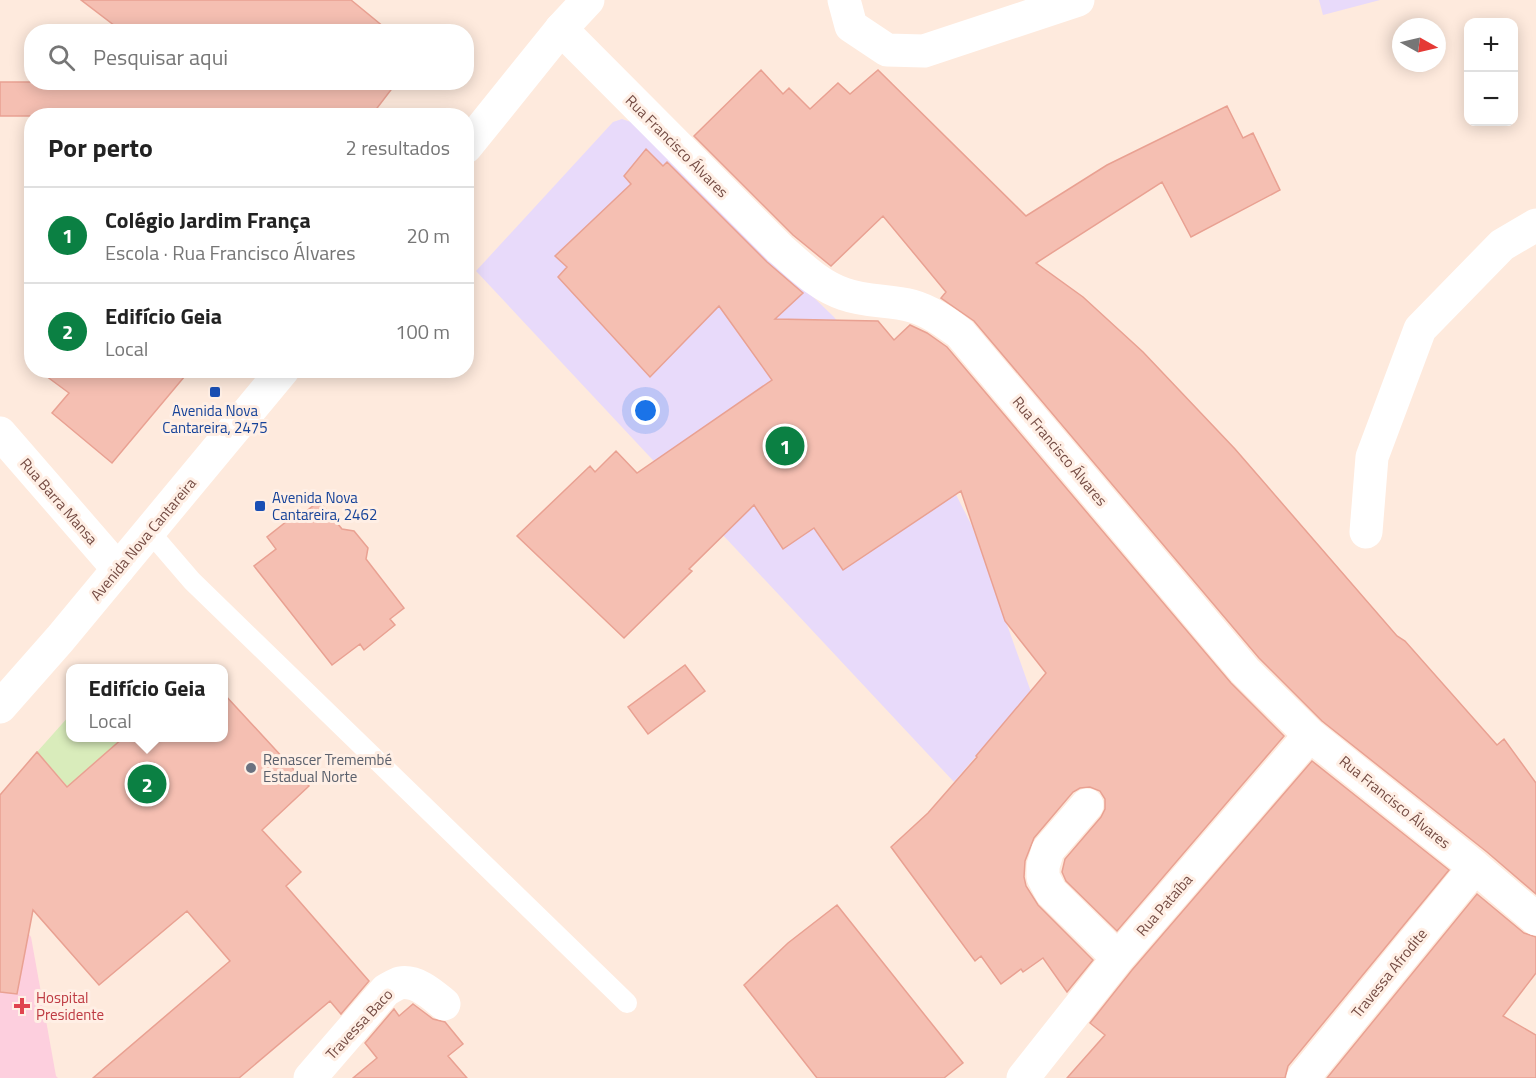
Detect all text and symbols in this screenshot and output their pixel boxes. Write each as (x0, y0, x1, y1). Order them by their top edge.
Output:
north arrow (1392, 18, 1446, 72)
map controls (1464, 18, 1518, 126)
button: + (1464, 18, 1518, 72)
search box (24, 24, 474, 90)
text: Pesquisar aqui (93, 40, 228, 74)
icon: search (45, 41, 78, 74)
button: − (1464, 72, 1518, 126)
street label: Rua Francisco Álvares (620, 89, 734, 203)
text: Por perto (48, 128, 153, 167)
text: 2 resultados (346, 132, 450, 163)
text: Colégio Jardim França (105, 203, 311, 237)
text: 1 (62, 220, 73, 251)
text: 20 m (406, 220, 450, 251)
text: Escola · Rua Francisco Álvares (105, 237, 355, 268)
text: Edifício Geia (105, 299, 222, 333)
text: 2 (62, 316, 73, 347)
text: 100 m (395, 316, 450, 347)
text: Local (105, 333, 148, 364)
marker: Avenida Nova Cantareira, 2475 (208, 385, 222, 399)
street label: Rua Francisco Álvares (1007, 391, 1113, 511)
your location (631, 396, 660, 425)
place label: Avenida Nova Cantareira, 2475 (162, 399, 268, 439)
pin: 1 (766, 424, 804, 468)
street label: Rua Barra Mansa (15, 452, 104, 550)
street label: Avenida Nova Cantareira (85, 472, 202, 605)
place label: Avenida Nova Cantareira, 2462 (272, 486, 377, 526)
marker: Avenida Nova Cantareira, 2462 (253, 499, 267, 513)
popup (66, 664, 228, 742)
text: Edifício Geia (89, 671, 205, 705)
text: Local (89, 705, 132, 736)
place label: Renascer Tremembé Estadual Norte (263, 748, 392, 788)
street label: Rua Francisco Álvares (1334, 750, 1456, 854)
marker: Renascer Tremembé Estadual Norte (244, 761, 258, 775)
pin: 2 (128, 762, 166, 806)
street label: Rua Pataíba (1130, 868, 1198, 941)
street label: Travessa Afrodite (1346, 923, 1432, 1023)
street label: Travessa Baco (320, 983, 398, 1065)
place label: Hospital Presidente (36, 986, 104, 1026)
marker: Hospital Presidente (13, 997, 31, 1015)

